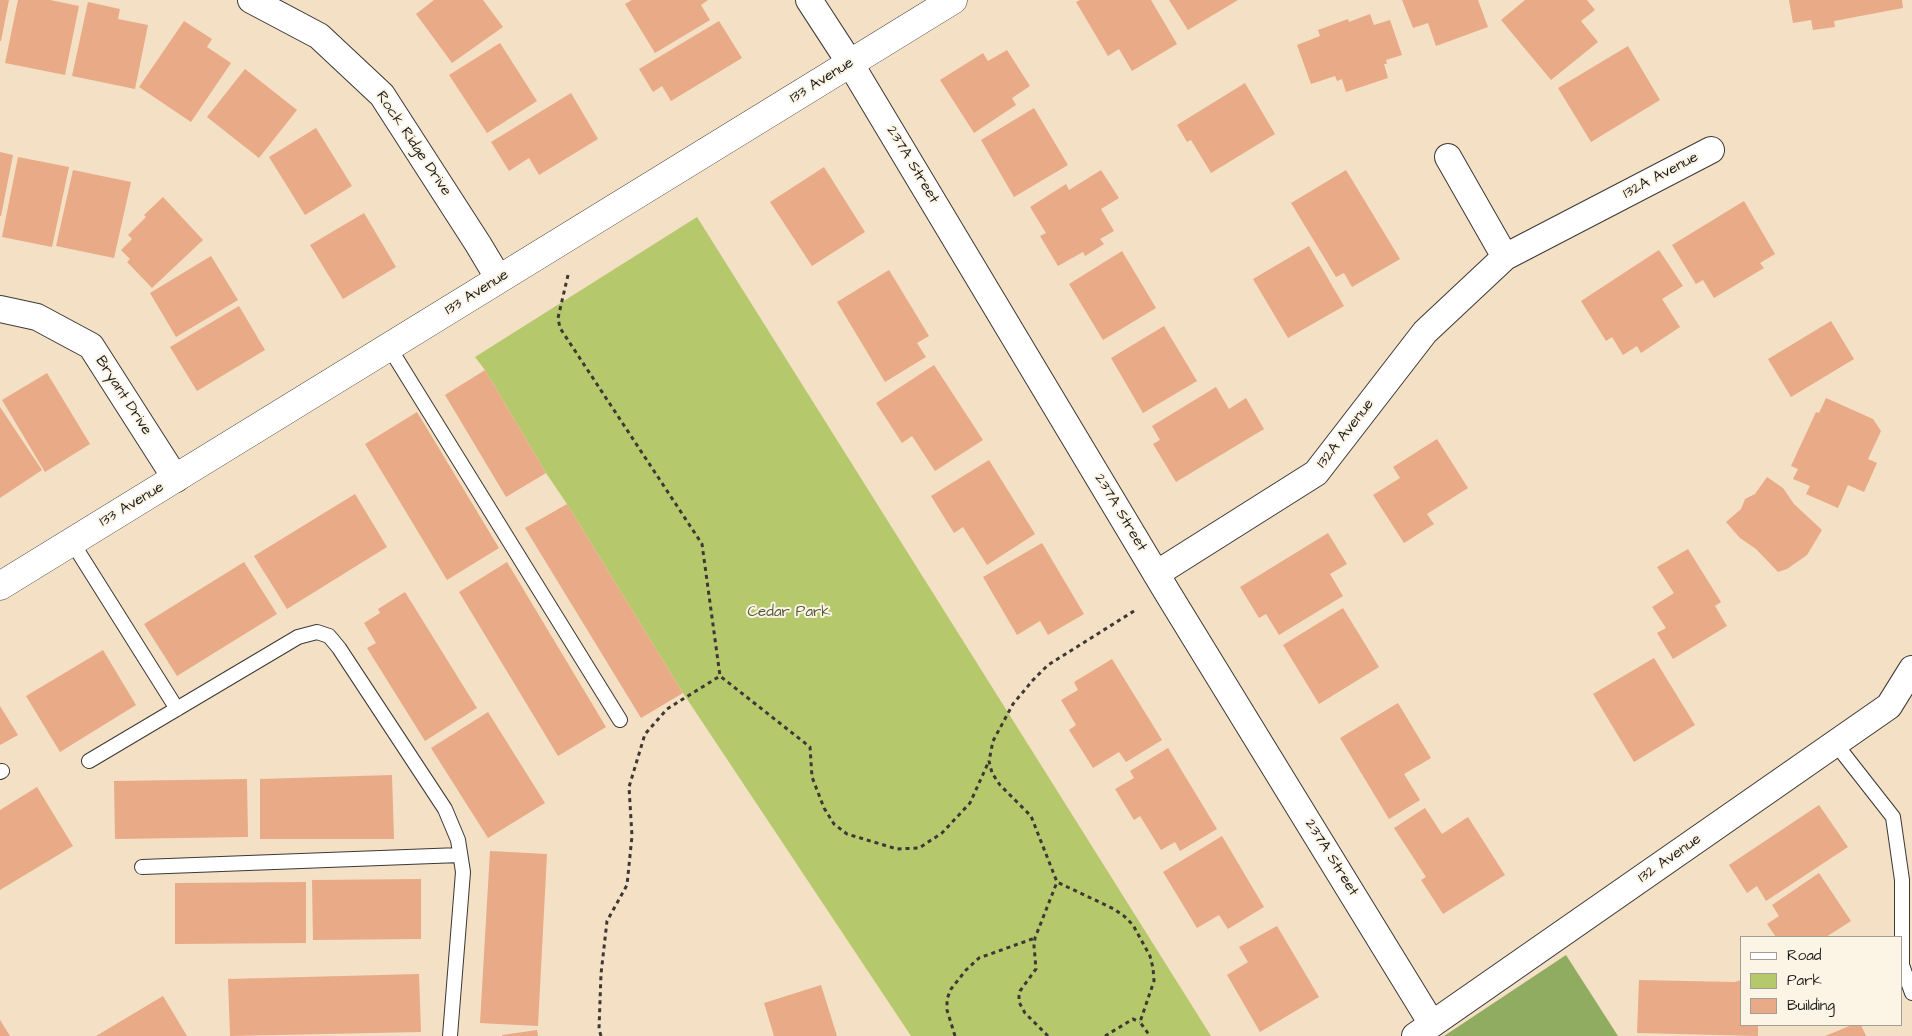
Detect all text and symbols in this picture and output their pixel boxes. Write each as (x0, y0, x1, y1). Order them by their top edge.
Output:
street label: 133 Avenue (787, 54, 857, 108)
street label: Rock Ridge Drive (371, 88, 455, 200)
street label: 237A Street (882, 123, 942, 207)
street label: 132A Avenue (1620, 149, 1702, 203)
street label: 133 Avenue (442, 266, 512, 320)
street label: Bryant Drive (91, 353, 155, 439)
street label: 132A Avenue (1314, 396, 1378, 472)
street label: 237A Street (1090, 471, 1150, 555)
street label: 133 Avenue (97, 479, 167, 531)
park label: Cedar Park (747, 604, 831, 622)
street label: 237A Street (1300, 816, 1362, 900)
street label: 132 Avenue (1635, 831, 1705, 887)
legend (1740, 936, 1902, 1026)
text: Road (1787, 945, 1821, 966)
text: Park (1787, 970, 1822, 991)
text: Building (1787, 995, 1835, 1016)

